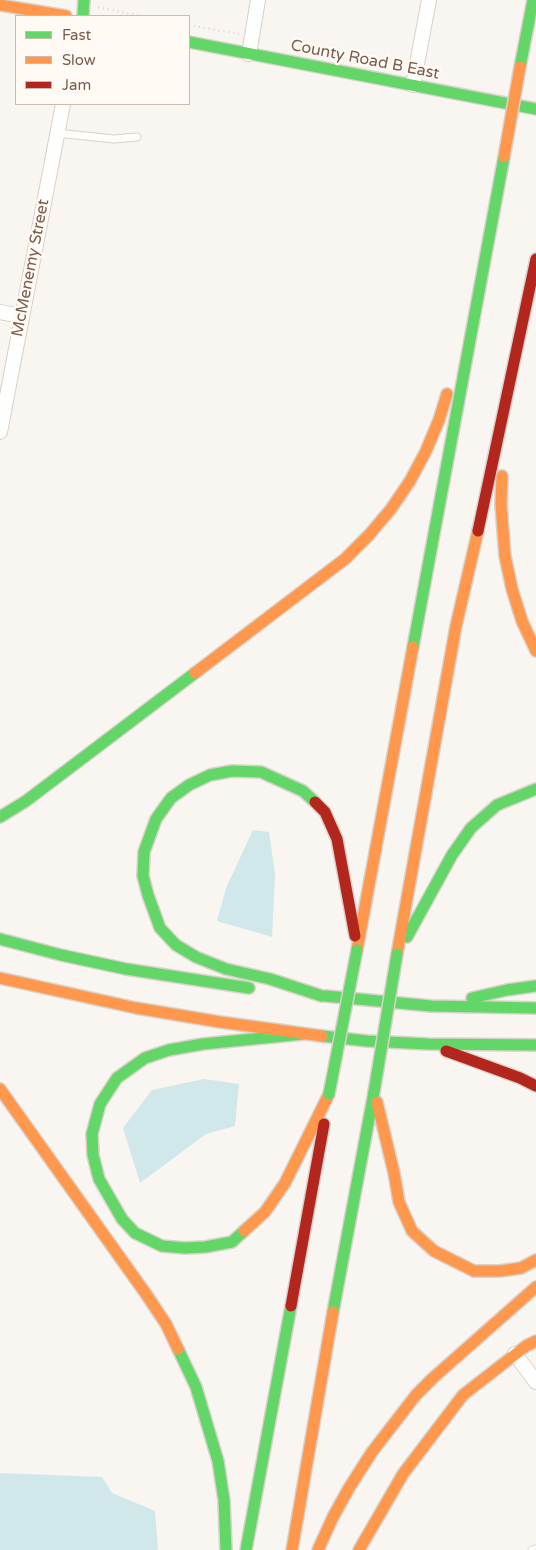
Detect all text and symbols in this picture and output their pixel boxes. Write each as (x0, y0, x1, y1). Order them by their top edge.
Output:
legend (15, 15, 190, 105)
text: Fast (62, 26, 91, 44)
street label: County Road B East (289, 36, 441, 84)
text: Slow (62, 51, 96, 69)
text: Jam (62, 76, 91, 94)
street label: McMenemy Street (8, 198, 54, 338)

